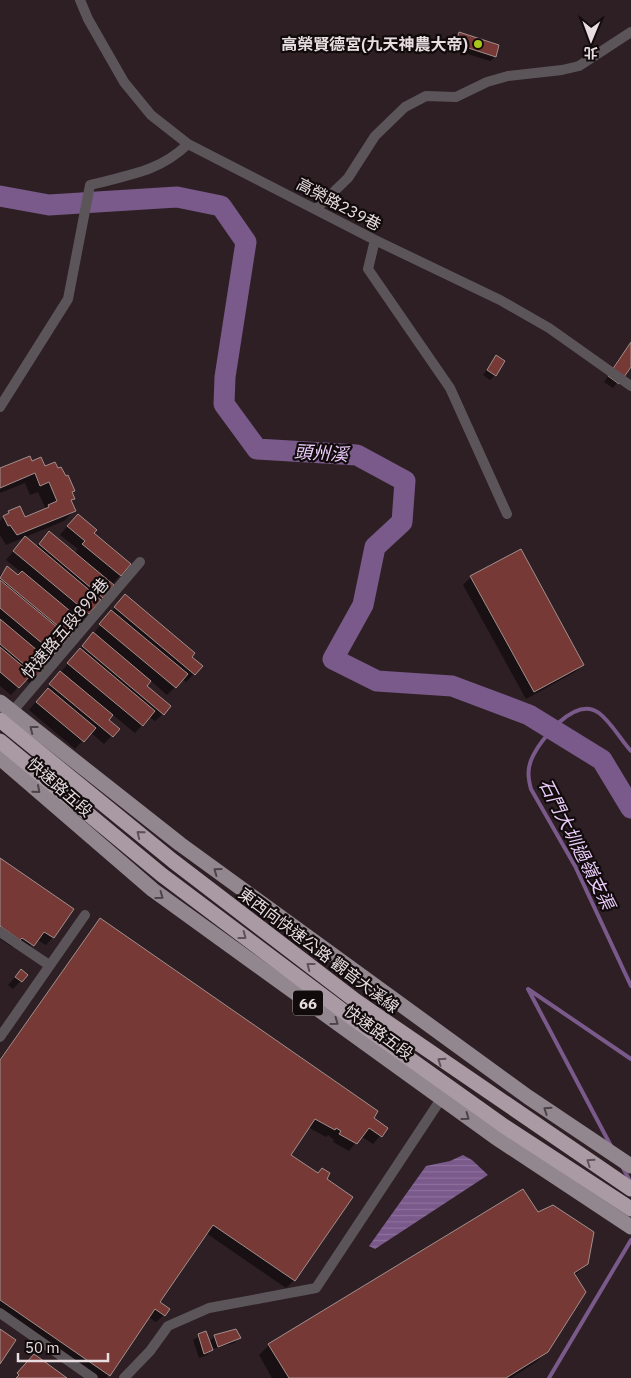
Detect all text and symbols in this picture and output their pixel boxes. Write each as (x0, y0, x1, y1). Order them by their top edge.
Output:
north arrow (566, 15, 616, 65)
place label: 高榮賢德宮(九天神農大帝) (281, 34, 468, 54)
marker: 高榮賢德宮(九天神農大帝) (472, 38, 484, 50)
text: 北 (584, 44, 598, 62)
street label: 高榮路239巷 (293, 173, 385, 235)
water label: 頭州溪 (293, 440, 352, 466)
street label: 快速路五段899巷 (17, 574, 113, 682)
one-way arrow (30, 726, 39, 734)
street label: 快速路五段 (23, 753, 97, 821)
water label: 石門大圳過嶺支渠 (534, 775, 621, 916)
one-way arrow (31, 784, 40, 793)
one-way arrow (136, 831, 145, 840)
one-way arrow (213, 868, 223, 877)
street label: 東西向快速公路 觀音大溪線 (235, 883, 403, 1017)
one-way arrow (155, 890, 164, 899)
one-way arrow (237, 930, 246, 938)
one-way arrow (306, 963, 315, 972)
road number: 66 (293, 990, 323, 1016)
street label: 快速路五段 (341, 1000, 417, 1064)
one-way arrow (329, 1016, 339, 1025)
one-way arrow (438, 1058, 447, 1067)
one-way arrow (543, 1107, 553, 1116)
one-way arrow (460, 1111, 470, 1120)
one-way arrow (587, 1159, 596, 1168)
scale bar (18, 1330, 108, 1362)
text: 50 m (25, 1338, 60, 1357)

